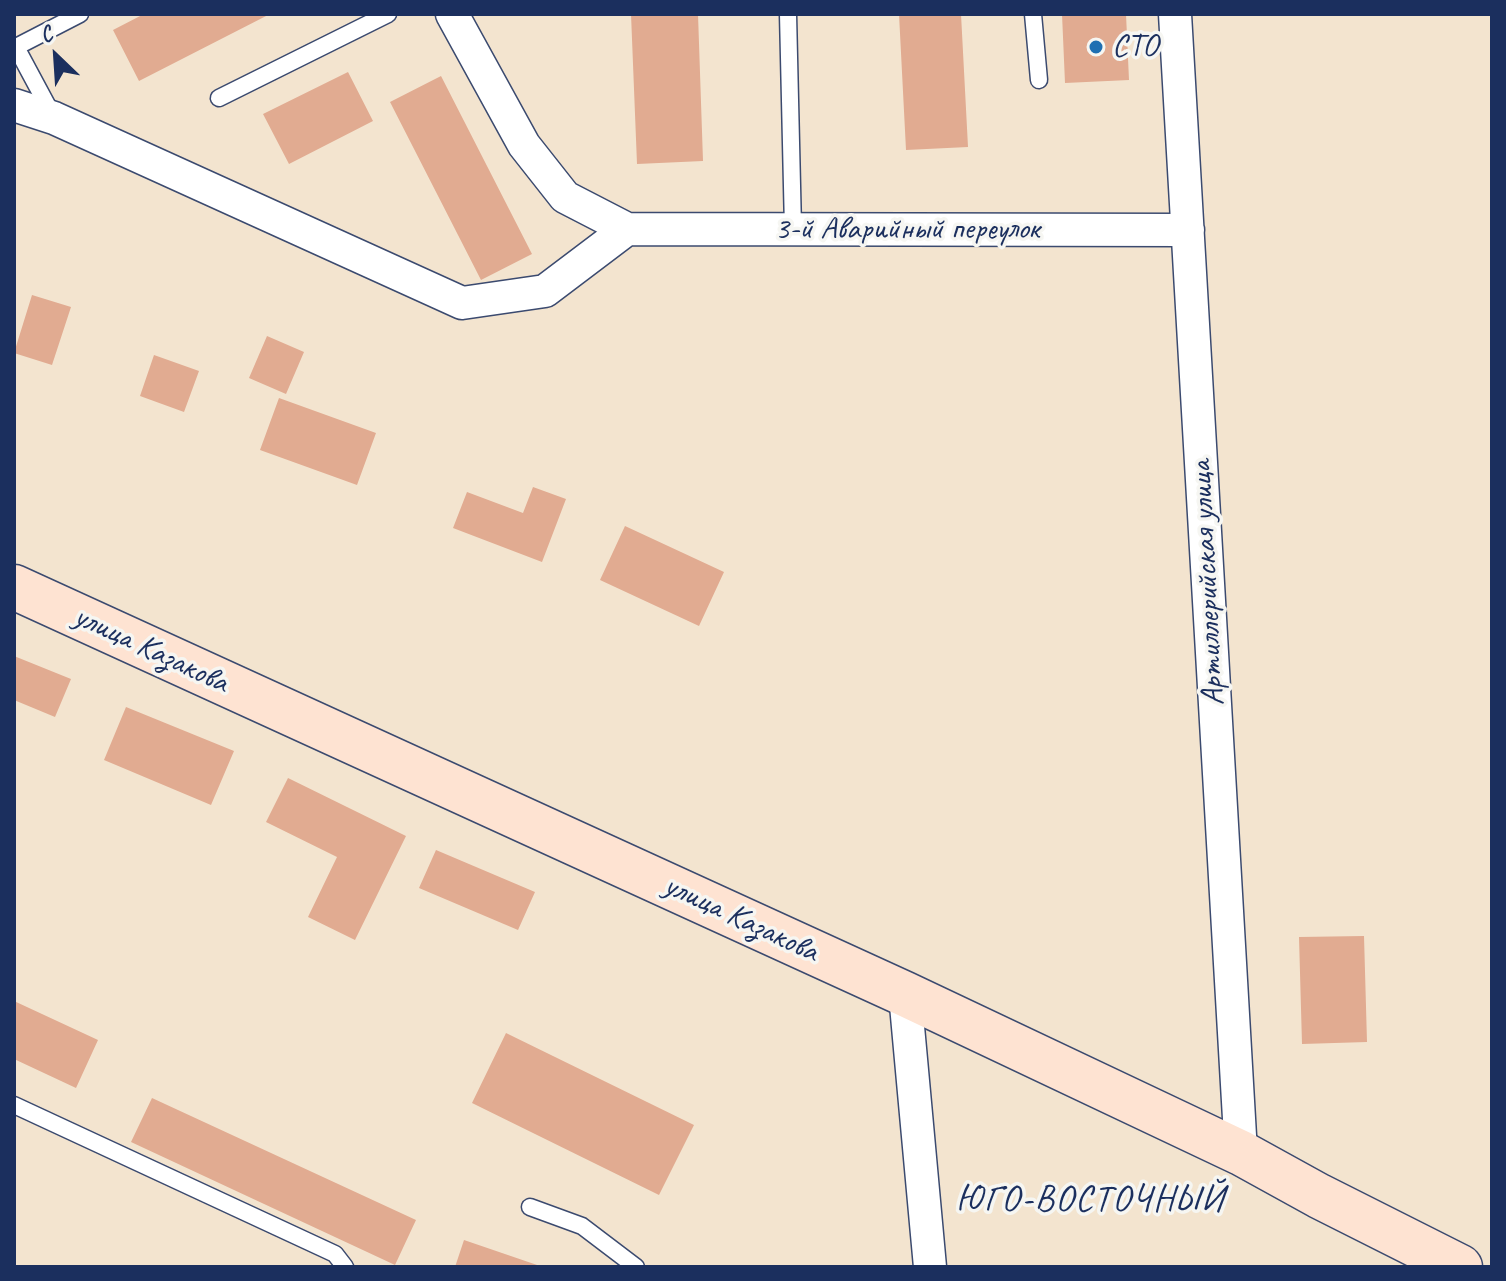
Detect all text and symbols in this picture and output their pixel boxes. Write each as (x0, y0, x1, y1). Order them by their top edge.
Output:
north arrow (16, 16, 96, 96)
text: С (35, 19, 57, 49)
place label: СТО (1112, 28, 1158, 66)
marker: СТО (1087, 38, 1105, 56)
street label: 3-й Аварийный переулок (774, 211, 1040, 249)
street label: Артиллерийская улица (1182, 459, 1234, 707)
street label: улица Казакова (68, 597, 234, 703)
street label: улица Казакова (658, 866, 824, 972)
district label: ЮГО-ВОСТОЧНЫЙ (956, 1179, 1226, 1223)

